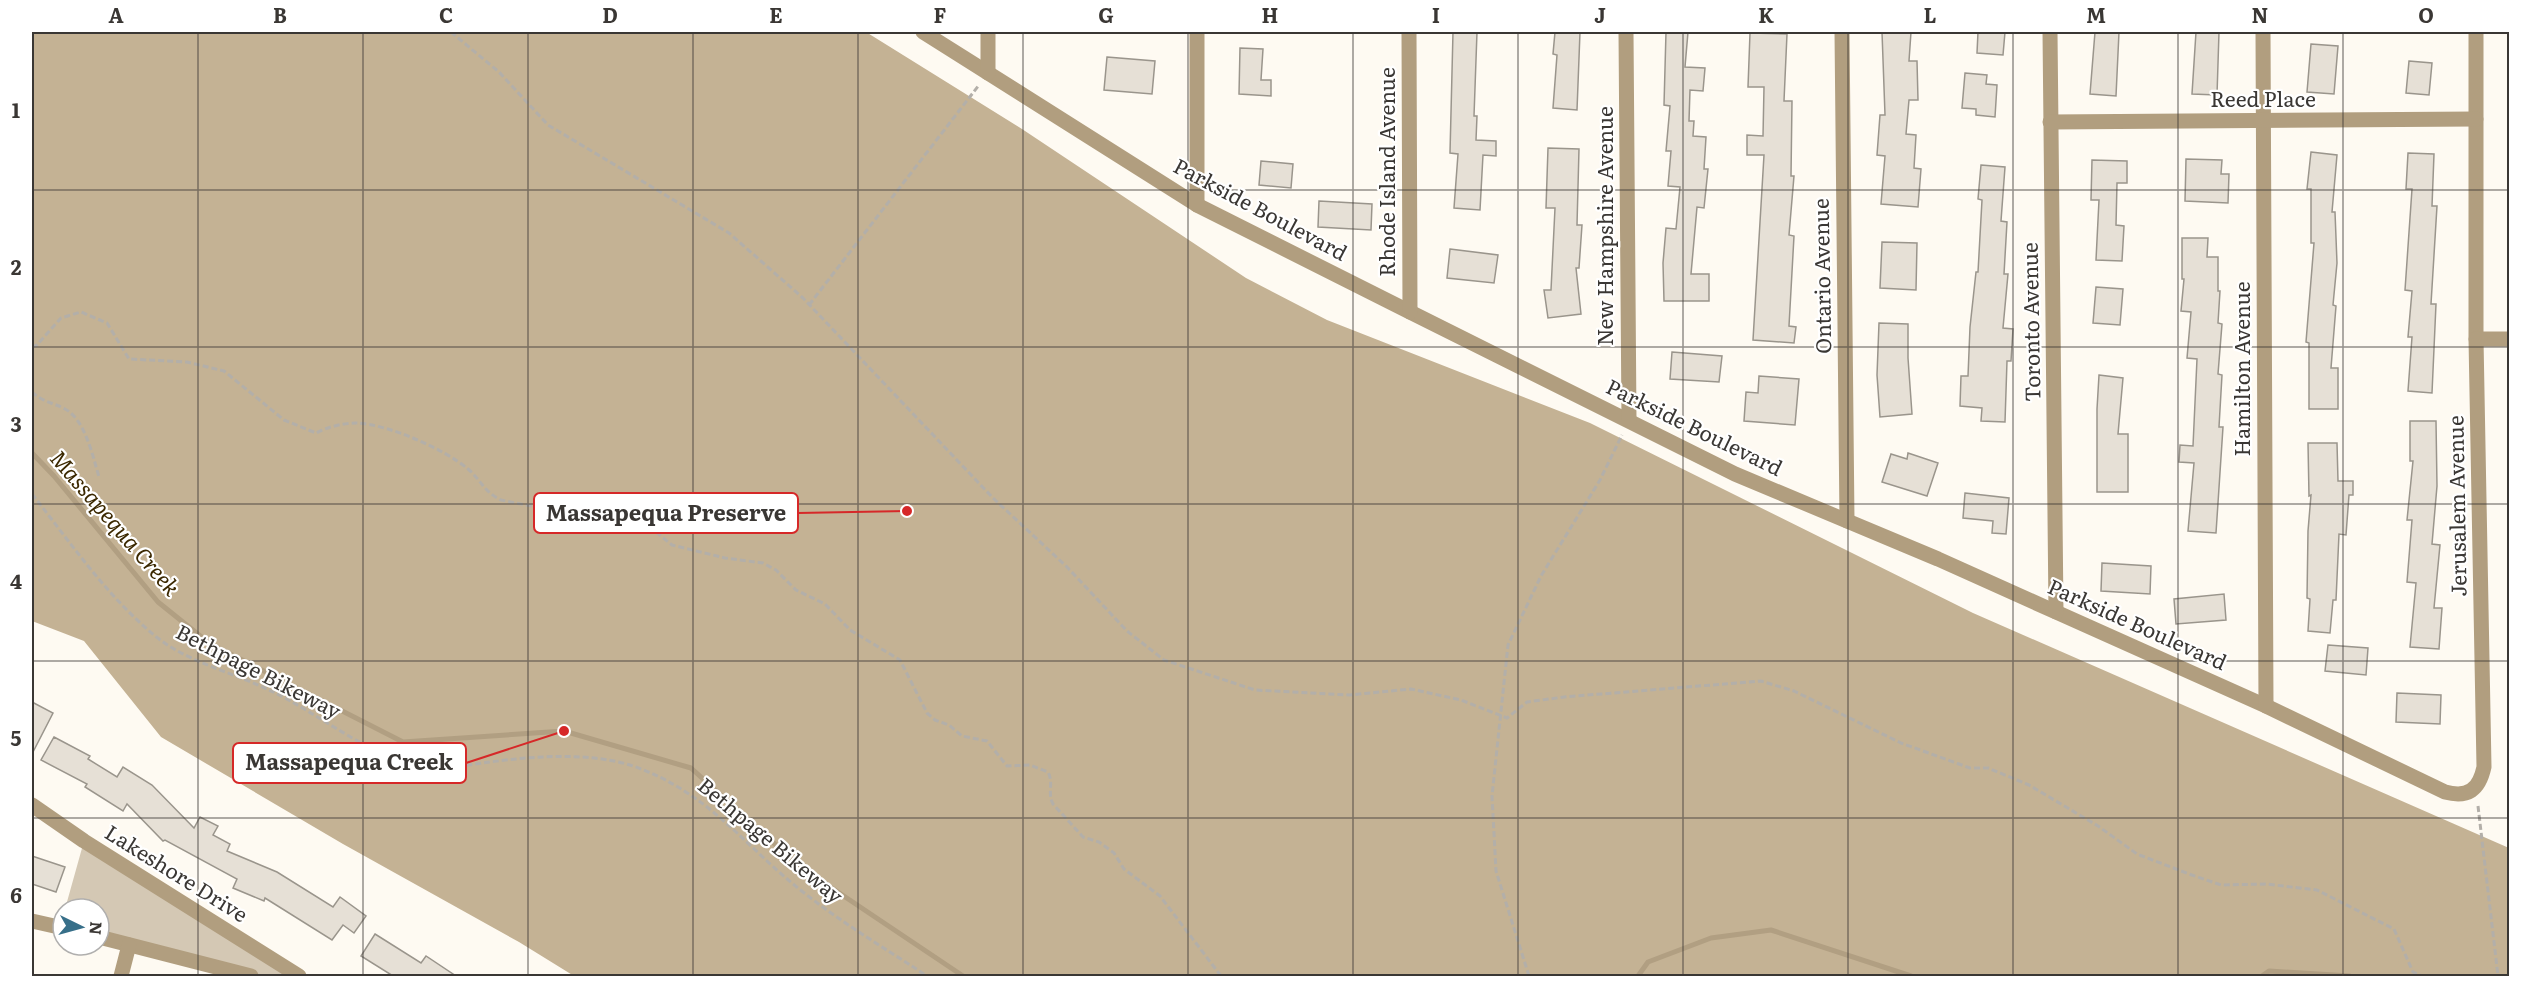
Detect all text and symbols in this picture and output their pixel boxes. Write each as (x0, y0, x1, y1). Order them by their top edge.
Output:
text: A (108, 0, 124, 29)
text: B (273, 0, 287, 29)
text: C (439, 0, 453, 29)
text: D (602, 0, 618, 29)
text: E (769, 0, 783, 29)
text: F (934, 0, 947, 29)
text: G (1098, 0, 1114, 29)
text: H (1262, 0, 1278, 29)
text: I (1432, 0, 1440, 29)
text: J (1594, 0, 1606, 29)
text: K (1758, 0, 1774, 29)
text: L (1924, 0, 1937, 29)
text: M (2086, 0, 2106, 29)
text: N (2252, 0, 2268, 29)
text: O (2418, 0, 2434, 29)
street label: Rhode Island Avenue (1370, 67, 1401, 277)
street label: Reed Place (2210, 82, 2316, 113)
text: 1 (12, 94, 20, 124)
street label: New Hampshire Avenue (1588, 106, 1619, 346)
street label: Parkside Boulevard (1169, 149, 1354, 267)
street label: Ontario Avenue (1804, 198, 1837, 354)
street label: Toronto Avenue (2013, 242, 2046, 402)
text: 2 (11, 251, 22, 281)
street label: Hamilton Avenue (2225, 281, 2256, 457)
street label: Parkside Boulevard (1602, 370, 1789, 482)
text: 3 (10, 408, 22, 438)
street label: Jerusalem Avenue (2438, 415, 2473, 597)
water label: Massapequa Creek (43, 442, 189, 602)
callout: Massapequa Preserve (534, 493, 798, 533)
text: Massapequa Preserve (546, 495, 786, 528)
text: 4 (10, 565, 22, 595)
street label: Parkside Boulevard (2044, 569, 2233, 676)
street label: Bethpage Bikeway (171, 615, 348, 725)
text: 5 (11, 722, 22, 752)
callout: Massapequa Creek (233, 743, 466, 783)
text: Massapequa Creek (245, 744, 453, 777)
street label: Bethpage Bikeway (692, 769, 852, 910)
street label: Lakeshore Drive (100, 815, 255, 928)
text: 6 (10, 879, 22, 909)
north arrow (51, 897, 111, 957)
text: N (84, 921, 109, 936)

